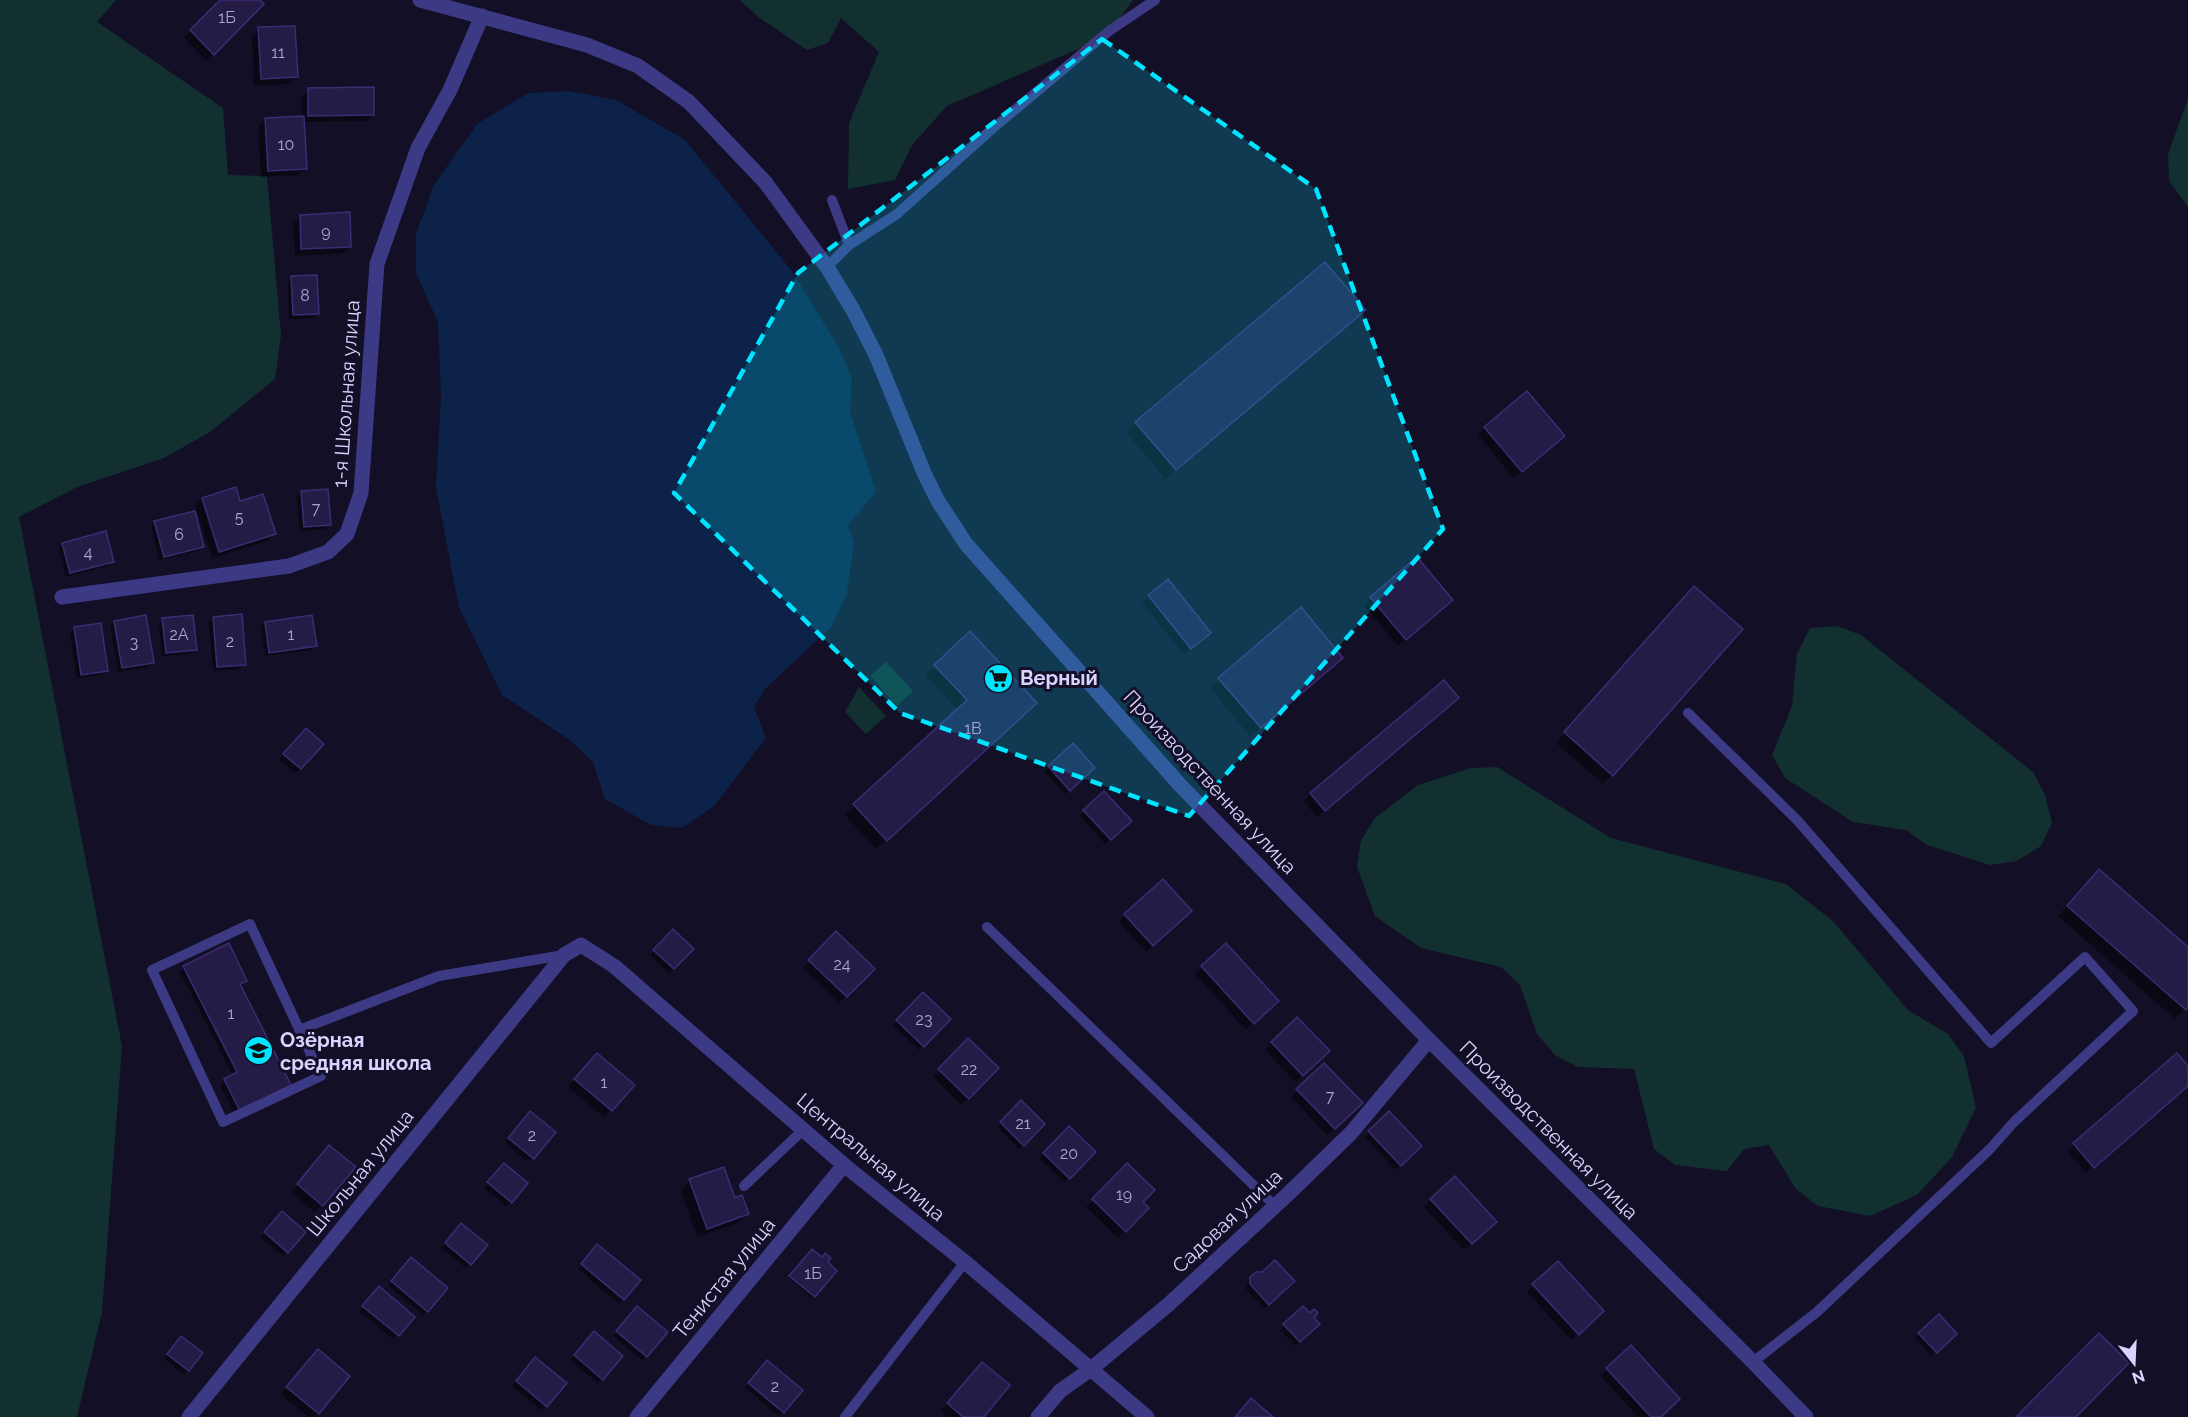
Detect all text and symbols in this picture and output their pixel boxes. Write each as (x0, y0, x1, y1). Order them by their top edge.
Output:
house number: 1Б (218, 8, 236, 27)
house number: 11 (271, 43, 285, 62)
house number: 10 (278, 135, 294, 154)
house number: 9 (321, 222, 331, 241)
house number: 8 (300, 286, 310, 305)
street label: 1-я Школьная улица (327, 299, 365, 489)
house number: 7 (312, 499, 321, 518)
house number: 5 (235, 508, 244, 527)
house number: 6 (174, 525, 184, 544)
house number: 4 (84, 543, 93, 562)
house number: 2А (169, 625, 189, 644)
house number: 1 (288, 625, 295, 644)
house number: 2 (226, 632, 234, 651)
house number: 3 (130, 633, 138, 652)
supermarket icon: Верный (983, 662, 1015, 694)
place label: Верный (1020, 666, 1098, 690)
street label: Производственная улица (1119, 685, 1301, 879)
house number: 1В (964, 719, 982, 738)
house number: 24 (833, 955, 851, 974)
house number: 1 (228, 1004, 235, 1023)
house number: 23 (916, 1010, 932, 1029)
place label: Озёрная средняя школа (280, 1028, 431, 1075)
school or university icon: Озёрная средняя школа (243, 1035, 275, 1067)
street label: Производственная улица (1455, 1036, 1643, 1224)
house number: 22 (961, 1060, 977, 1079)
house number: 1 (601, 1073, 608, 1092)
house number: 7 (1326, 1087, 1335, 1106)
street label: Центральная улица (792, 1088, 950, 1226)
street label: Школьная улица (302, 1105, 418, 1241)
house number: 21 (1015, 1114, 1031, 1133)
house number: 2 (528, 1126, 536, 1145)
house number: 20 (1060, 1144, 1078, 1163)
street label: Садовая улица (1167, 1164, 1287, 1278)
house number: 19 (1116, 1185, 1132, 1204)
street label: Тенистая улица (668, 1213, 780, 1343)
house number: 1Б (804, 1264, 822, 1283)
north arrow (2104, 1333, 2164, 1393)
text: N (2130, 1366, 2147, 1388)
house number: 2 (771, 1377, 779, 1396)

